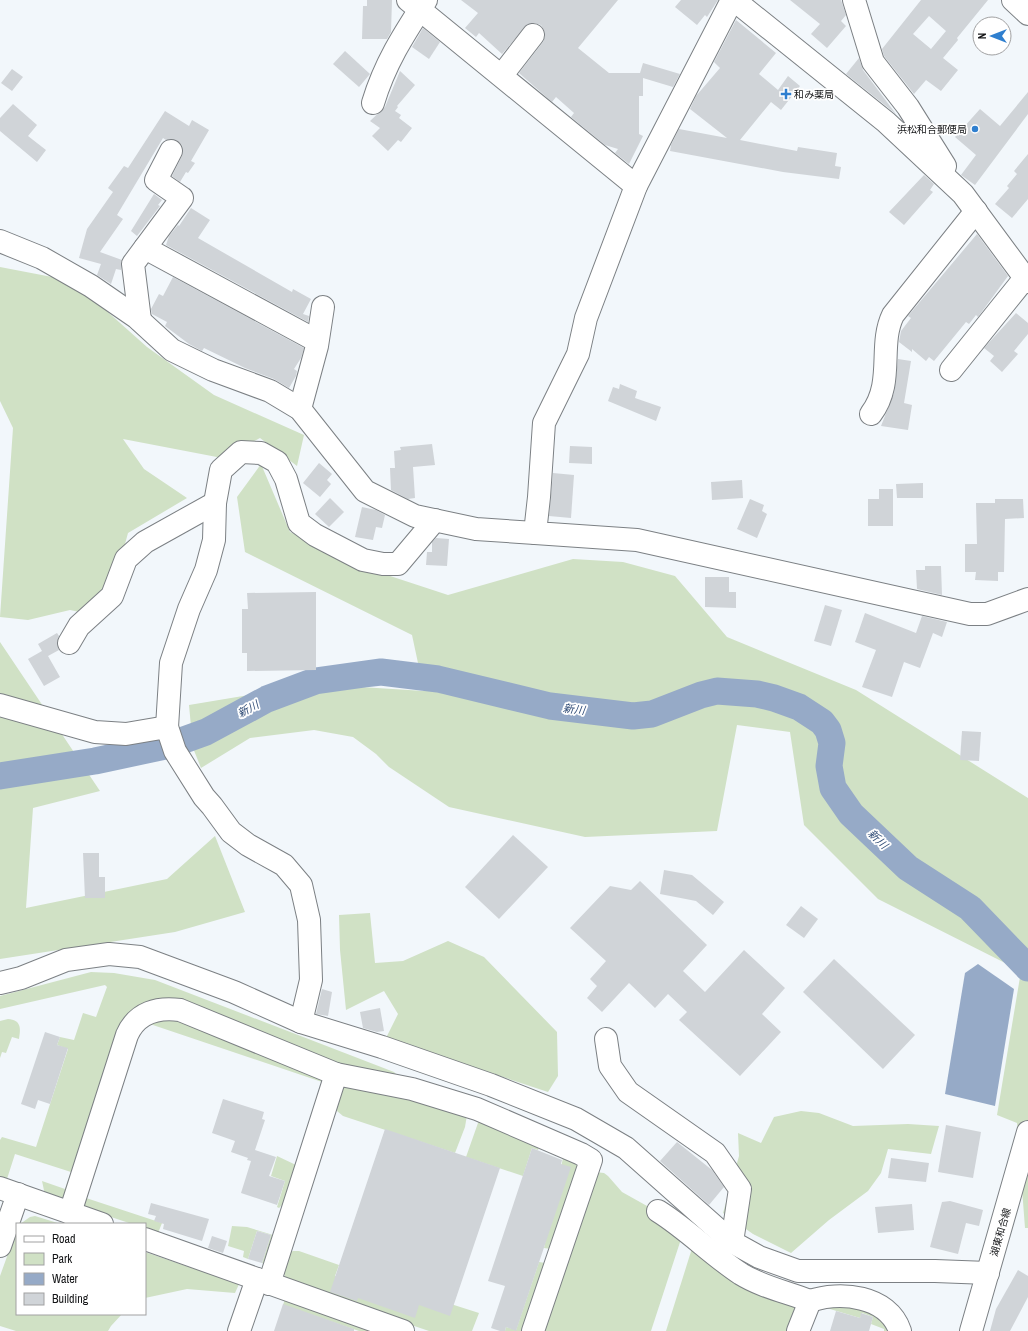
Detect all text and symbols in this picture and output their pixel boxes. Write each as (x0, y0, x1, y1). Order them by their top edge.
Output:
north arrow (972, 16, 1012, 56)
text: N (975, 33, 989, 39)
place label: 和み薬局 (794, 88, 834, 101)
marker: 和み薬局 (781, 89, 791, 99)
place label: 浜松和合郵便局 (897, 123, 967, 136)
marker: 浜松和合郵便局 (970, 124, 980, 134)
water label: 新川 (235, 697, 262, 720)
water label: 新川 (562, 701, 587, 717)
water label: 新川 (865, 826, 891, 852)
street label: 湖東和合線 (987, 1206, 1014, 1258)
legend (16, 1223, 146, 1315)
text: Road (52, 1231, 76, 1247)
text: Park (52, 1251, 72, 1267)
text: Water (52, 1271, 79, 1287)
text: Building (52, 1291, 89, 1307)

